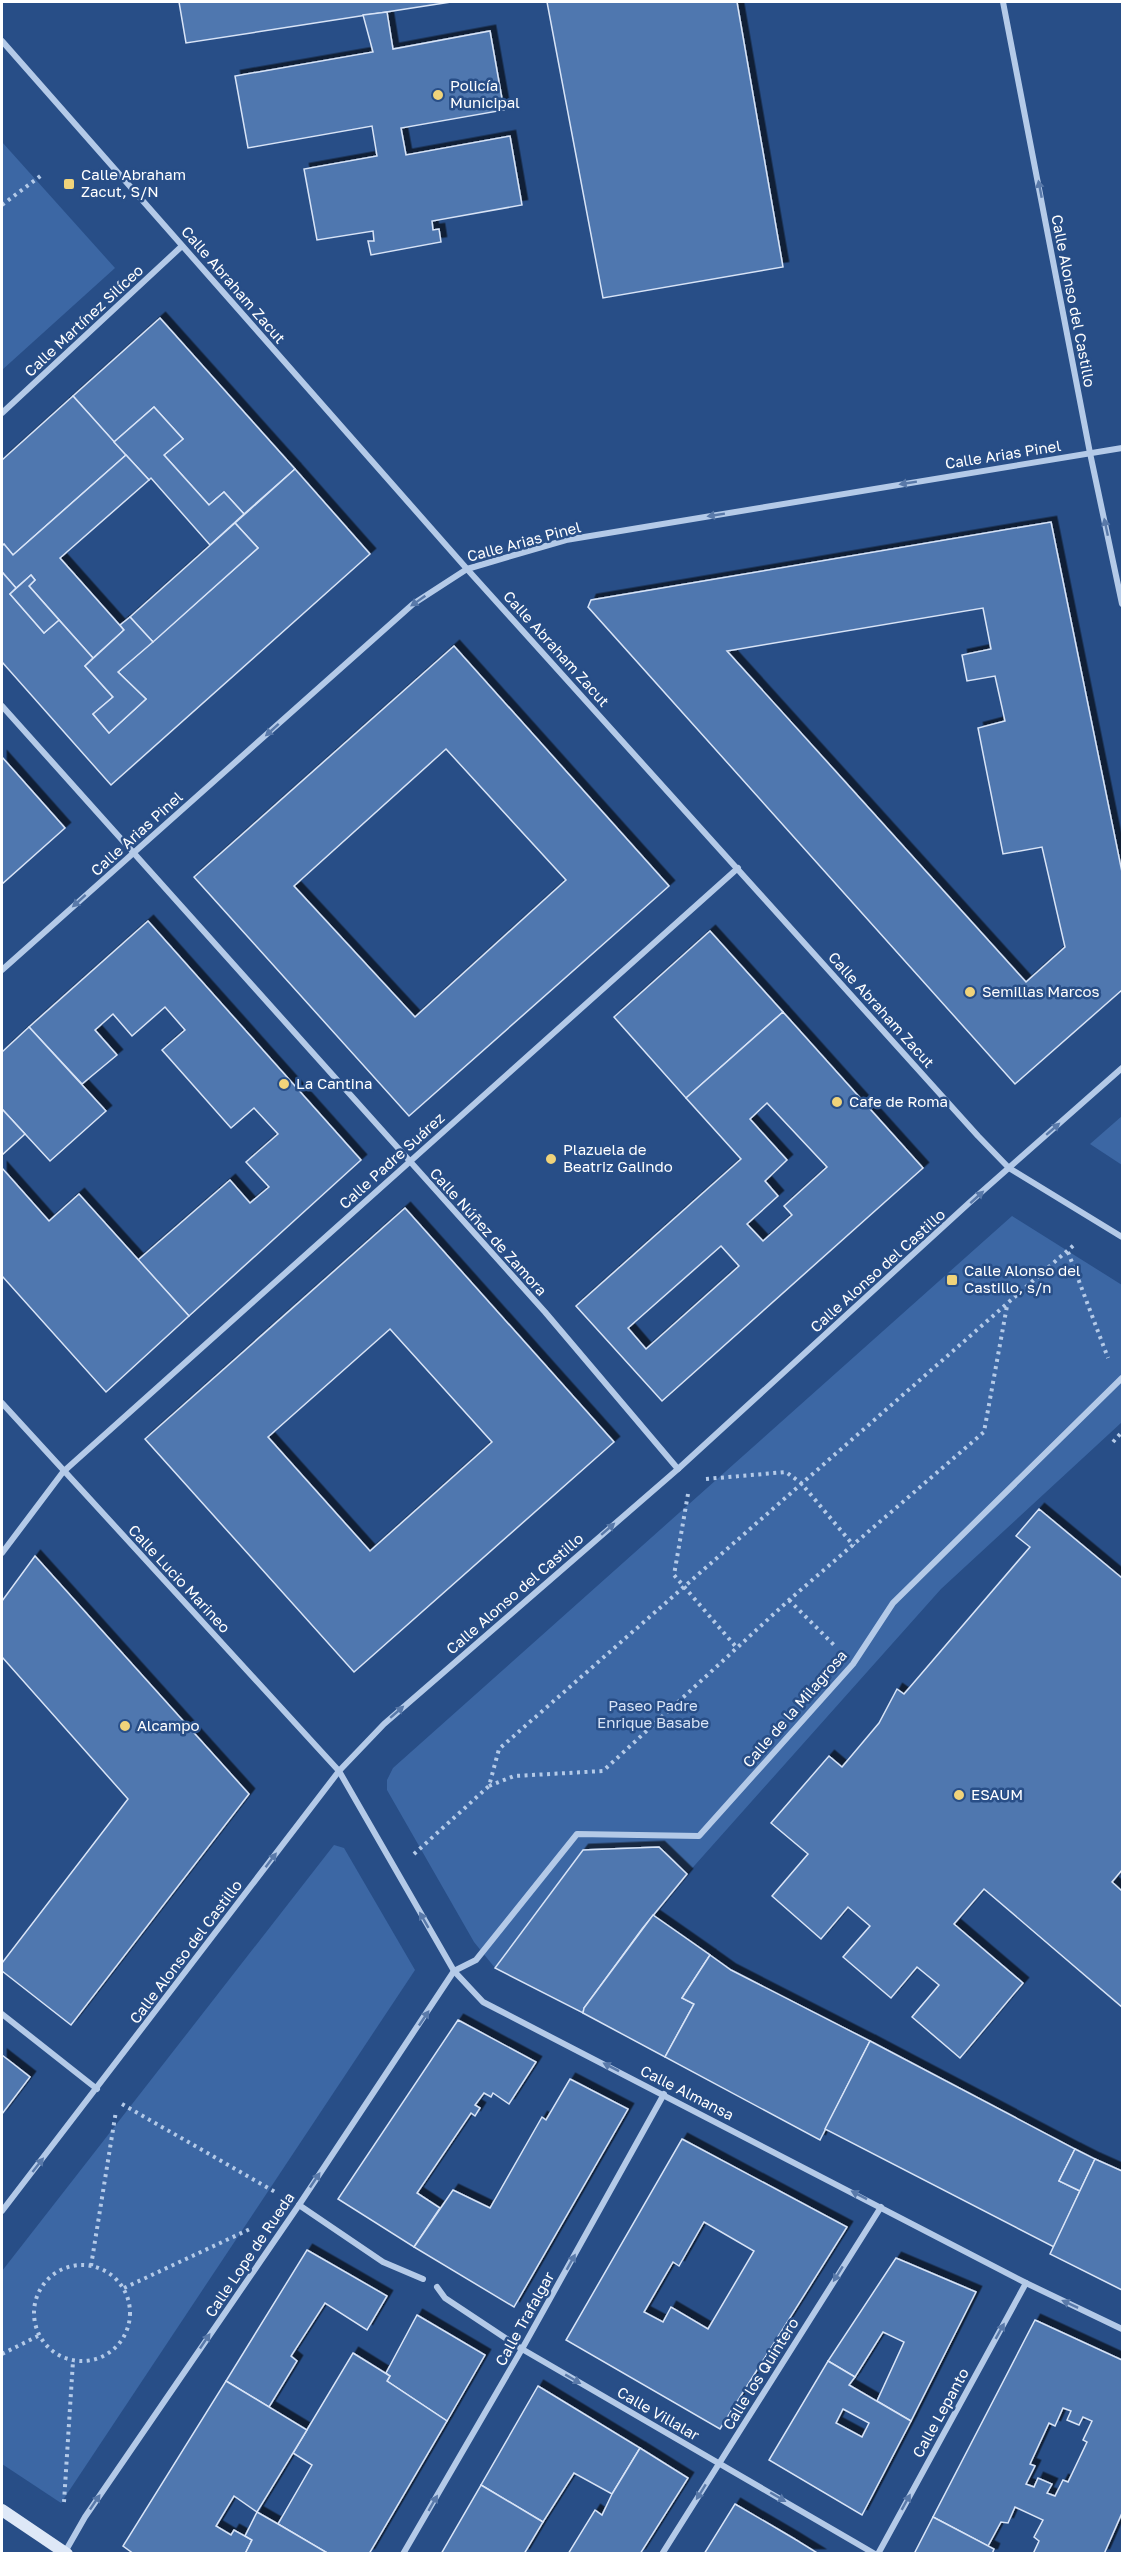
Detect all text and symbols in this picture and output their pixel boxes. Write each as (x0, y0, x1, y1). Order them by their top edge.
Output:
place label: Policía Municipal (450, 76, 520, 111)
marker: Policía Municipal (431, 88, 445, 102)
place label: Calle Abraham Zacut, S/N (81, 165, 186, 200)
marker: Calle Abraham Zacut, S/N (62, 177, 76, 191)
one-way arrow (1035, 179, 1044, 198)
street label: Calle Alonso del Castillo (1048, 213, 1100, 389)
street label: Calle Abraham Zacut (178, 222, 290, 347)
street label: Calle Martínez Silíceo (20, 261, 146, 380)
street label: Calle Arias Pinel (944, 436, 1062, 472)
one-way arrow (899, 479, 918, 488)
one-way arrow (706, 510, 725, 519)
street label: Calle Arias Pinel (465, 517, 583, 565)
one-way arrow (1101, 517, 1110, 536)
street label: Calle Abraham Zacut (500, 587, 613, 710)
one-way arrow (410, 595, 426, 606)
one-way arrow (265, 723, 280, 736)
street label: Calle Arias Pinel (87, 787, 186, 879)
one-way arrow (72, 894, 87, 907)
street label: Calle Abraham Zacut (825, 948, 938, 1071)
place label: Semillas Marcos (982, 982, 1100, 1000)
marker: Semillas Marcos (963, 985, 977, 999)
place label: La Cantina (296, 1074, 372, 1092)
marker: La Cantina (277, 1077, 291, 1091)
place label: Cafe de Roma (849, 1092, 948, 1110)
marker: Cafe de Roma (830, 1095, 844, 1109)
street label: Calle Padre Suárez (335, 1108, 448, 1212)
one-way arrow (1045, 1123, 1060, 1136)
place label: Plazuela de Beatriz Galindo (563, 1140, 673, 1175)
marker: Plazuela de Beatriz Galindo (544, 1152, 558, 1166)
street label: Calle Núñez de Zamora (427, 1164, 551, 1299)
one-way arrow (969, 1190, 984, 1204)
street label: Calle Alonso del Castillo (806, 1205, 949, 1336)
place label: Calle Alonso del Castillo, s/n (964, 1261, 1081, 1296)
marker: Calle Alonso del Castillo, s/n (945, 1273, 959, 1287)
street label: Calle Lucio Marineo (125, 1521, 234, 1636)
one-way arrow (600, 1523, 615, 1536)
street label: Calle Alonso del Castillo (442, 1529, 586, 1658)
street label: Calle de la Milagrosa (738, 1646, 850, 1771)
park label: Paseo Padre Enrique Basabe (597, 1696, 709, 1731)
one-way arrow (389, 1706, 404, 1719)
place label: Alcampo (137, 1716, 200, 1734)
marker: Alcampo (118, 1719, 132, 1733)
place label: ESAUM (971, 1785, 1023, 1803)
marker: ESAUM (952, 1788, 966, 1802)
one-way arrow (265, 1853, 277, 1869)
street label: Calle Alonso del Castillo (125, 1876, 245, 2027)
one-way arrow (419, 1912, 430, 1928)
one-way arrow (418, 2011, 430, 2027)
street label: Calle Almansa (638, 2061, 737, 2123)
one-way arrow (602, 2062, 619, 2072)
one-way arrow (31, 2157, 44, 2173)
one-way arrow (310, 2172, 321, 2189)
street label: Calle Lope de Rueda (201, 2189, 298, 2320)
one-way arrow (850, 2191, 868, 2201)
one-way arrow (566, 2253, 576, 2270)
one-way arrow (832, 2266, 843, 2282)
street label: Calle Trafalgar (491, 2268, 557, 2369)
one-way arrow (1061, 2299, 1078, 2308)
street label: Calle los Quintero (718, 2314, 802, 2433)
one-way arrow (995, 2322, 1005, 2339)
one-way arrow (199, 2334, 211, 2350)
street label: Calle Lepanto (908, 2365, 972, 2460)
one-way arrow (565, 2373, 581, 2384)
street label: Calle Villalar (614, 2382, 703, 2444)
one-way arrow (695, 2484, 706, 2500)
one-way arrow (770, 2492, 786, 2503)
one-way arrow (901, 2493, 911, 2510)
one-way arrow (428, 2494, 438, 2511)
one-way arrow (89, 2495, 101, 2511)

